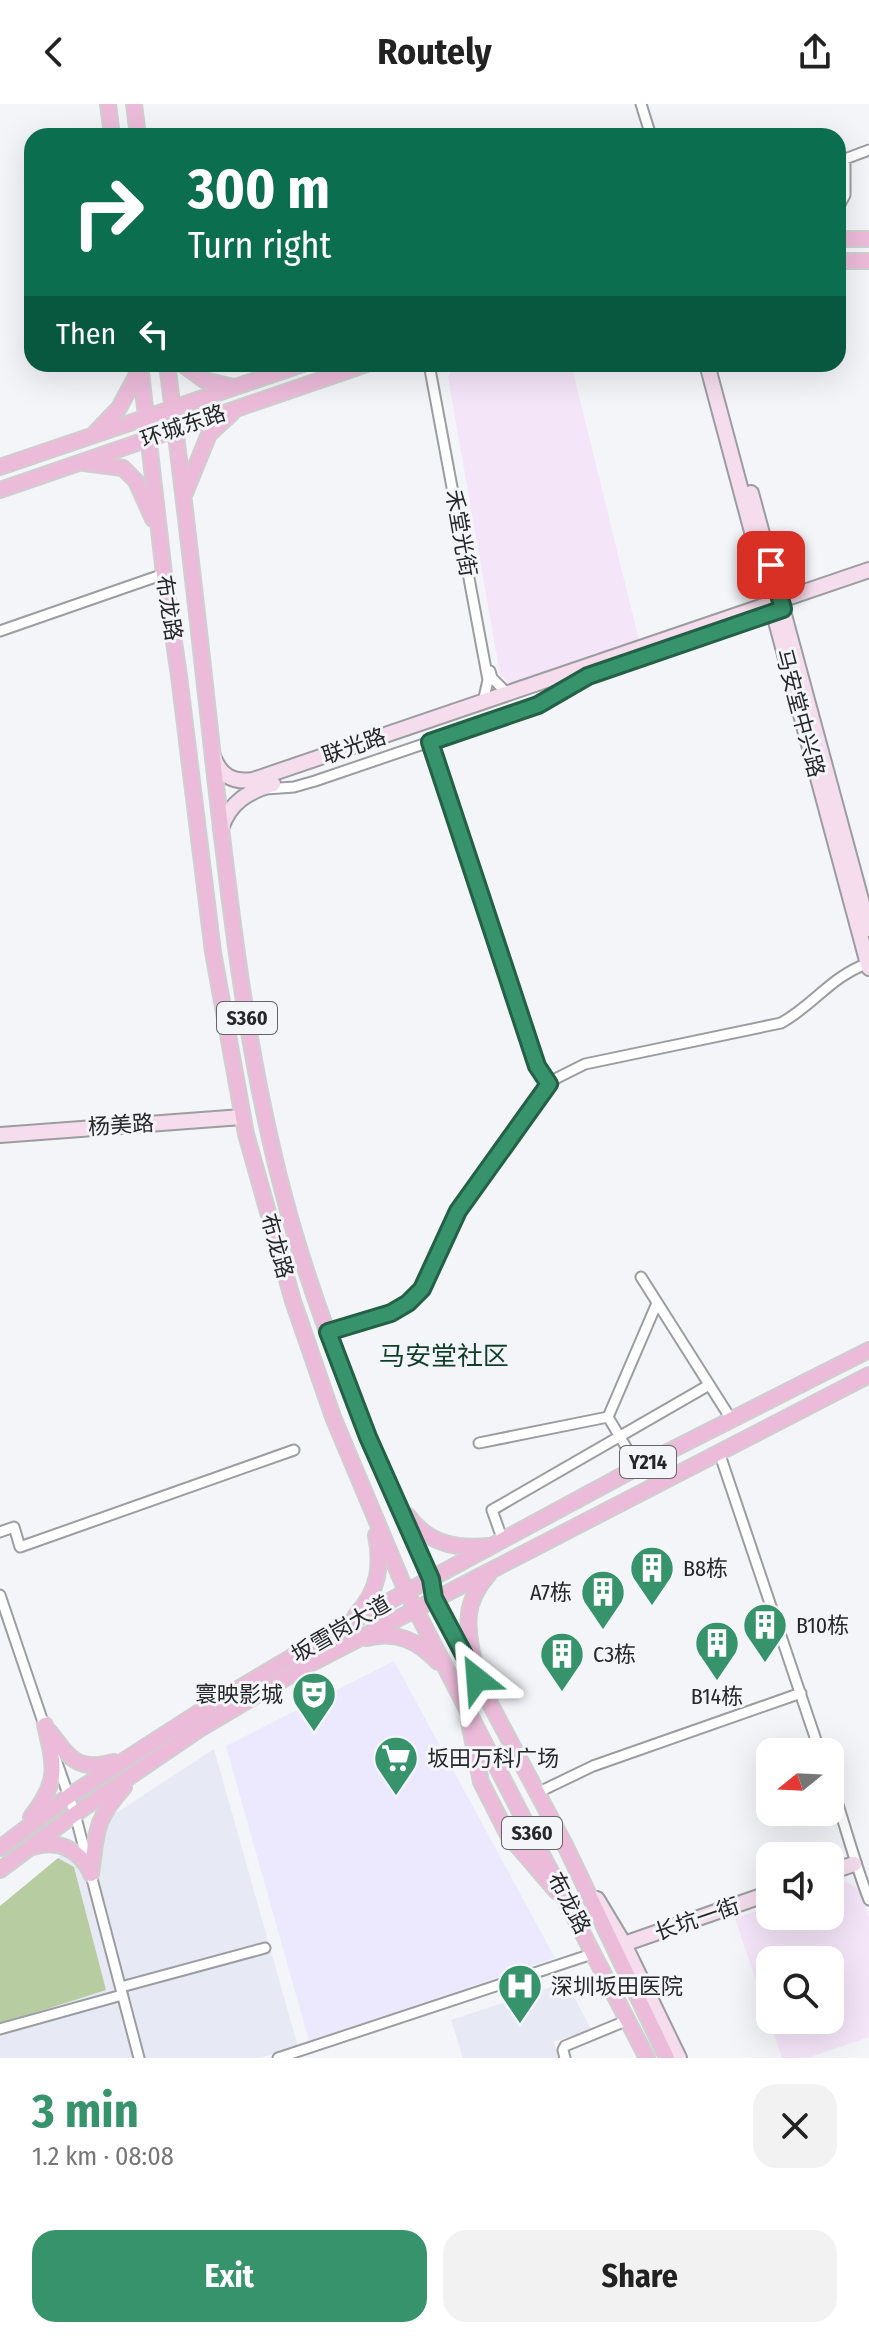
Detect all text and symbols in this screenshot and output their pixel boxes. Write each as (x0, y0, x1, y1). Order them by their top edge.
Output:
icon: back (32, 30, 76, 74)
text: Routely (377, 30, 492, 74)
icon: share (793, 30, 837, 74)
text: 300 m (188, 156, 330, 223)
icon: right (56, 160, 160, 264)
text: Turn right (188, 224, 331, 268)
icon: left (132, 312, 176, 356)
text: Then (56, 316, 116, 352)
street label: 环城东路 (137, 399, 229, 453)
street label: 禾堂光街 (440, 487, 482, 579)
pin (737, 531, 805, 599)
icon: arrive (749, 543, 793, 587)
street label: 布龙路 (151, 573, 187, 643)
street label: 马安堂中兴路 (770, 646, 830, 780)
street label: 联光路 (318, 722, 390, 770)
road number: S360 (217, 1002, 277, 1034)
street label: 杨美路 (87, 1109, 155, 1141)
street label: 布龙路 (255, 1211, 299, 1281)
district label: 马安堂社区 (379, 1341, 509, 1372)
road number: Y214 (620, 1446, 676, 1478)
building icon: B8栋 (628, 1544, 676, 1607)
place label: B8栋 (683, 1555, 728, 1582)
building icon: A7栋 (579, 1568, 627, 1631)
place label: A7栋 (530, 1579, 572, 1606)
street label: 坂雪岗大道 (287, 1590, 395, 1668)
building icon: B10栋 (741, 1601, 789, 1664)
place label: B10栋 (796, 1612, 849, 1639)
building icon: B14栋 (693, 1619, 741, 1682)
building icon: C3栋 (538, 1630, 586, 1693)
position arrow (435, 1637, 519, 1721)
place label: C3栋 (593, 1641, 636, 1668)
theatre icon: 寰映影城 (290, 1670, 338, 1733)
place label: 寰映影城 (195, 1681, 283, 1708)
place label: B14栋 (691, 1683, 743, 1710)
supermarket icon: 坂田万科广场 (372, 1734, 420, 1797)
north arrow (756, 1738, 844, 1826)
map controls (756, 1738, 844, 2034)
place label: 坂田万科广场 (427, 1745, 559, 1772)
road number: S360 (502, 1817, 562, 1849)
button: sound (756, 1842, 844, 1930)
street label: 布龙路 (542, 1868, 596, 1938)
street label: 长坑一街 (651, 1892, 743, 1946)
button: search (756, 1946, 844, 2034)
hospital icon: 深圳坂田医院 (496, 1962, 544, 2025)
place label: 深圳坂田医院 (551, 1973, 683, 2000)
text: 3 min (32, 2082, 139, 2140)
button: close (753, 2084, 837, 2168)
text: 1.2 km · 08:08 (32, 2141, 174, 2172)
button: Exit (32, 2230, 427, 2322)
button: Share (443, 2230, 837, 2322)

